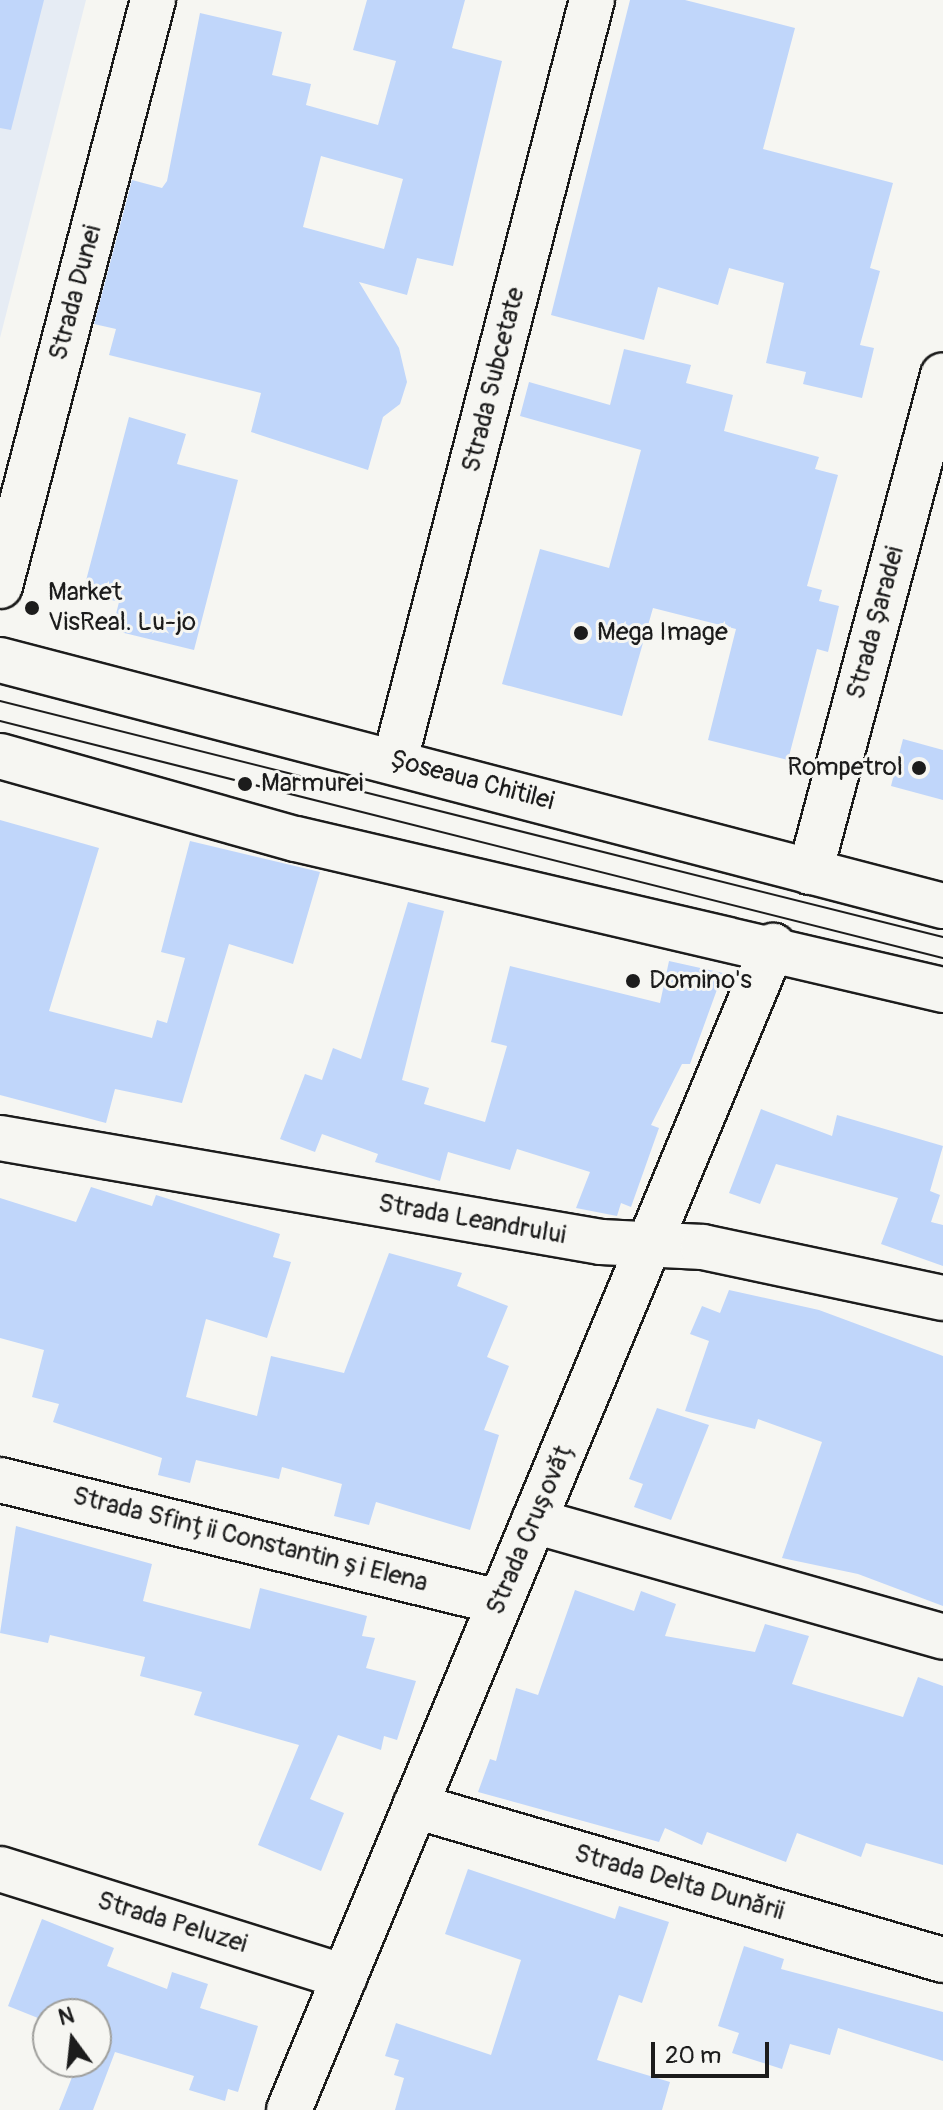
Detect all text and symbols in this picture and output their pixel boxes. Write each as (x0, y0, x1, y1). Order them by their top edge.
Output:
street label: Strada Dunei (43, 222, 109, 364)
street label: Strada Subcetate (456, 284, 532, 476)
street label: Strada Șaradei (841, 543, 911, 703)
place label: Market VisReal. Lu-jo (48, 577, 196, 638)
marker: Market VisReal. Lu-jo (23, 599, 41, 617)
place label: Mega Image (597, 617, 728, 649)
marker: Mega Image (572, 624, 590, 642)
street label: Șoseaua Chitilei (387, 744, 557, 818)
place label: Rompetrol (787, 752, 903, 784)
marker: Rompetrol (910, 759, 928, 777)
place label: Marmurei (261, 768, 363, 800)
marker: Marmurei (236, 775, 254, 793)
place label: Domino's (649, 965, 752, 997)
marker: Domino's (624, 972, 642, 990)
street label: Strada Leandrului (376, 1188, 568, 1252)
street label: Strada Crușovăț (480, 1436, 582, 1620)
street label: Strada Sfinții Constantin și Elena (69, 1481, 431, 1599)
street label: Strada Delta Dunării (571, 1838, 787, 1928)
street label: Strada Peluzei (93, 1885, 251, 1961)
north arrow (32, 1998, 112, 2078)
text: N (55, 2001, 77, 2032)
scale bar (655, 2026, 773, 2076)
text: 20 m (665, 2041, 721, 2070)

